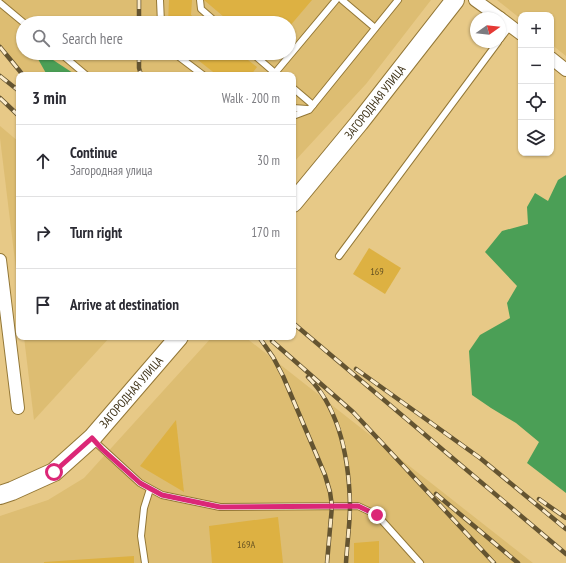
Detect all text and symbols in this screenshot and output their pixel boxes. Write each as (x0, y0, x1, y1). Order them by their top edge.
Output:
north arrow (470, 12, 506, 48)
map controls (518, 12, 554, 156)
button: + (518, 12, 554, 48)
search box (16, 16, 296, 60)
icon: search (30, 27, 52, 49)
text: Search here (62, 29, 123, 48)
button: − (518, 48, 554, 84)
street label: ЗАГОРОДНАЯ УЛИЦА (341, 62, 408, 142)
button: locate (518, 84, 554, 120)
text: 3 min (32, 87, 66, 109)
text: Walk · 200 m (222, 90, 280, 107)
button: layers (518, 120, 554, 156)
text: Continue (70, 143, 117, 162)
icon: ahead (32, 150, 54, 172)
text: 30 m (257, 152, 280, 169)
text: Загородная улица (70, 162, 152, 179)
icon: right (32, 222, 54, 244)
text: Turn right (70, 223, 122, 242)
text: 170 m (251, 224, 280, 241)
house number: 169 (370, 265, 384, 278)
icon: arrive (32, 294, 54, 316)
text: Arrive at destination (70, 295, 179, 314)
street label: ЗАГОРОДНАЯ УЛИЦА (96, 353, 166, 431)
route start (45, 463, 63, 481)
route end (368, 506, 386, 524)
house number: 169А (237, 538, 255, 551)

